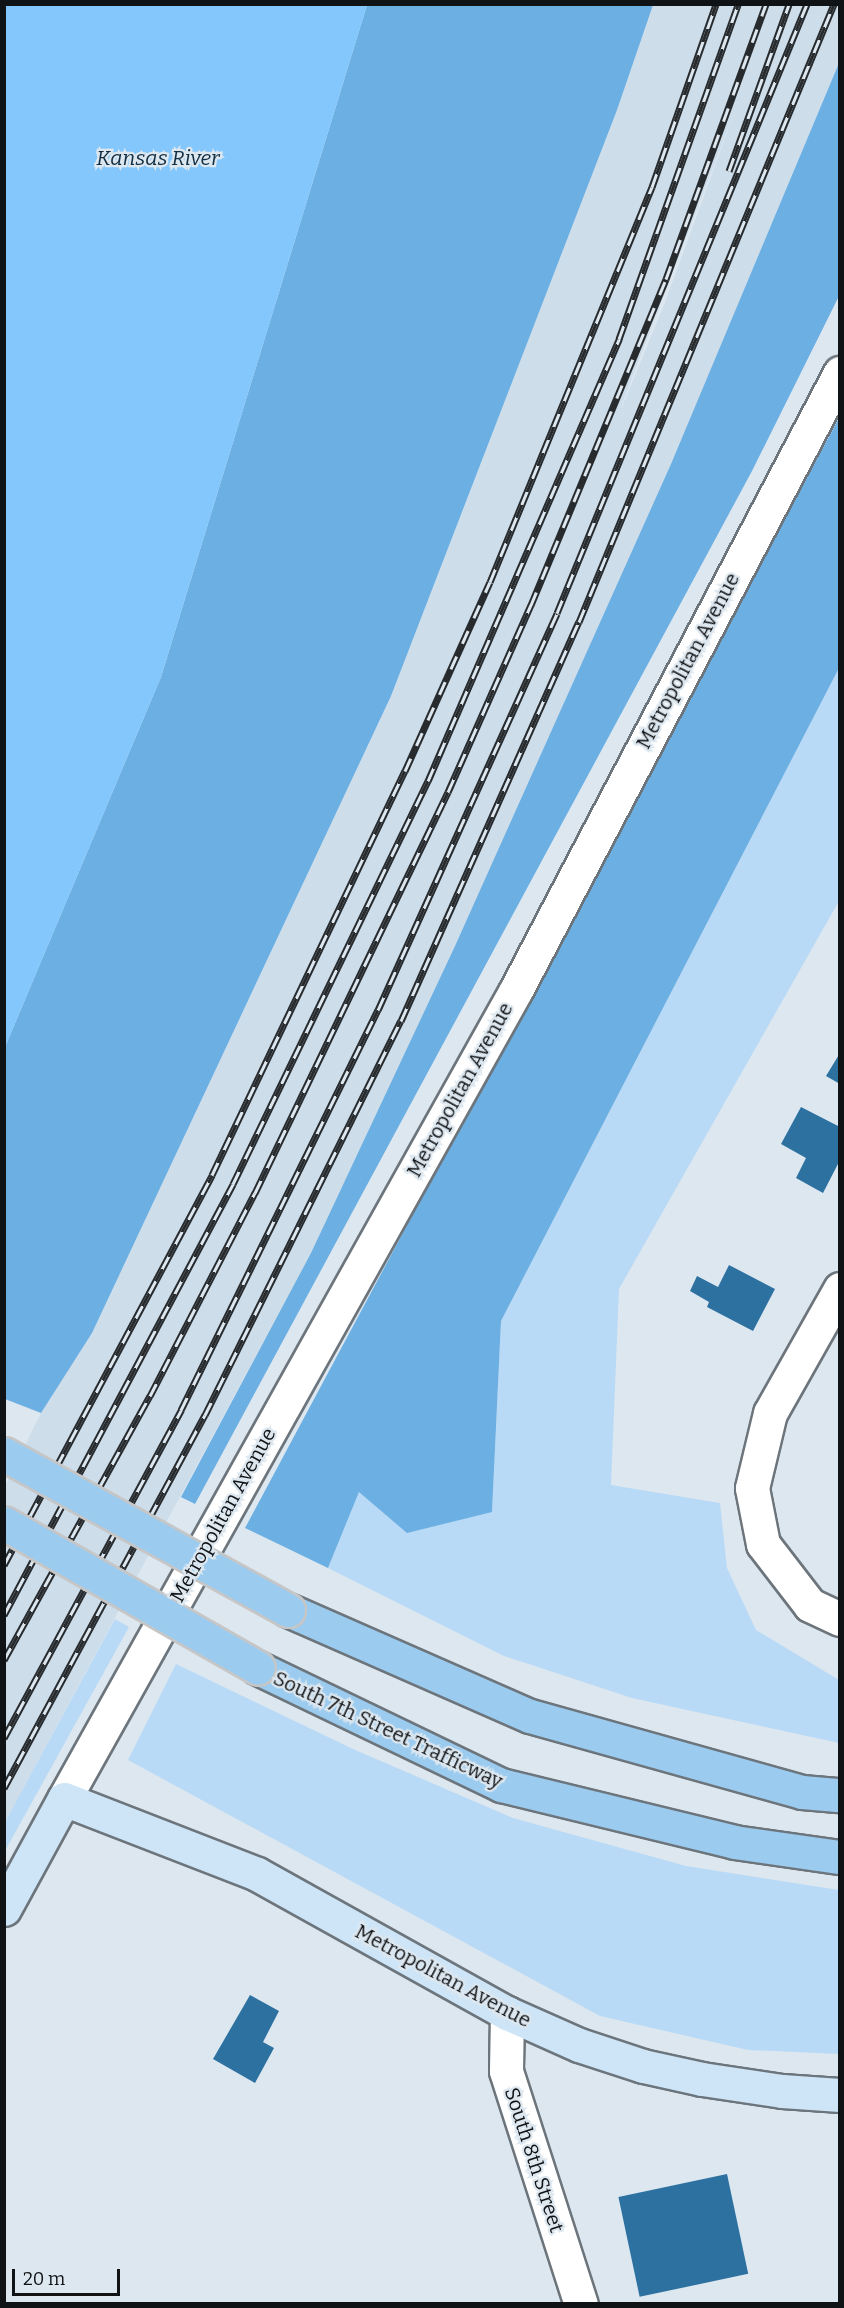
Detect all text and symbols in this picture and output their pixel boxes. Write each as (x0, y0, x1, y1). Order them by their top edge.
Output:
water label: Kansas River (96, 145, 220, 171)
street label: Metropolitan Avenue (631, 569, 745, 753)
street label: Metropolitan Avenue (402, 999, 518, 1181)
street label: Metropolitan Avenue (165, 1424, 281, 1606)
street label: South 7th Street Trafficway (270, 1666, 506, 1794)
street label: Metropolitan Avenue (351, 1919, 535, 2033)
street label: South 8th Street (499, 2085, 569, 2235)
scale bar (15, 2257, 123, 2295)
text: 20 m (23, 2268, 65, 2290)

